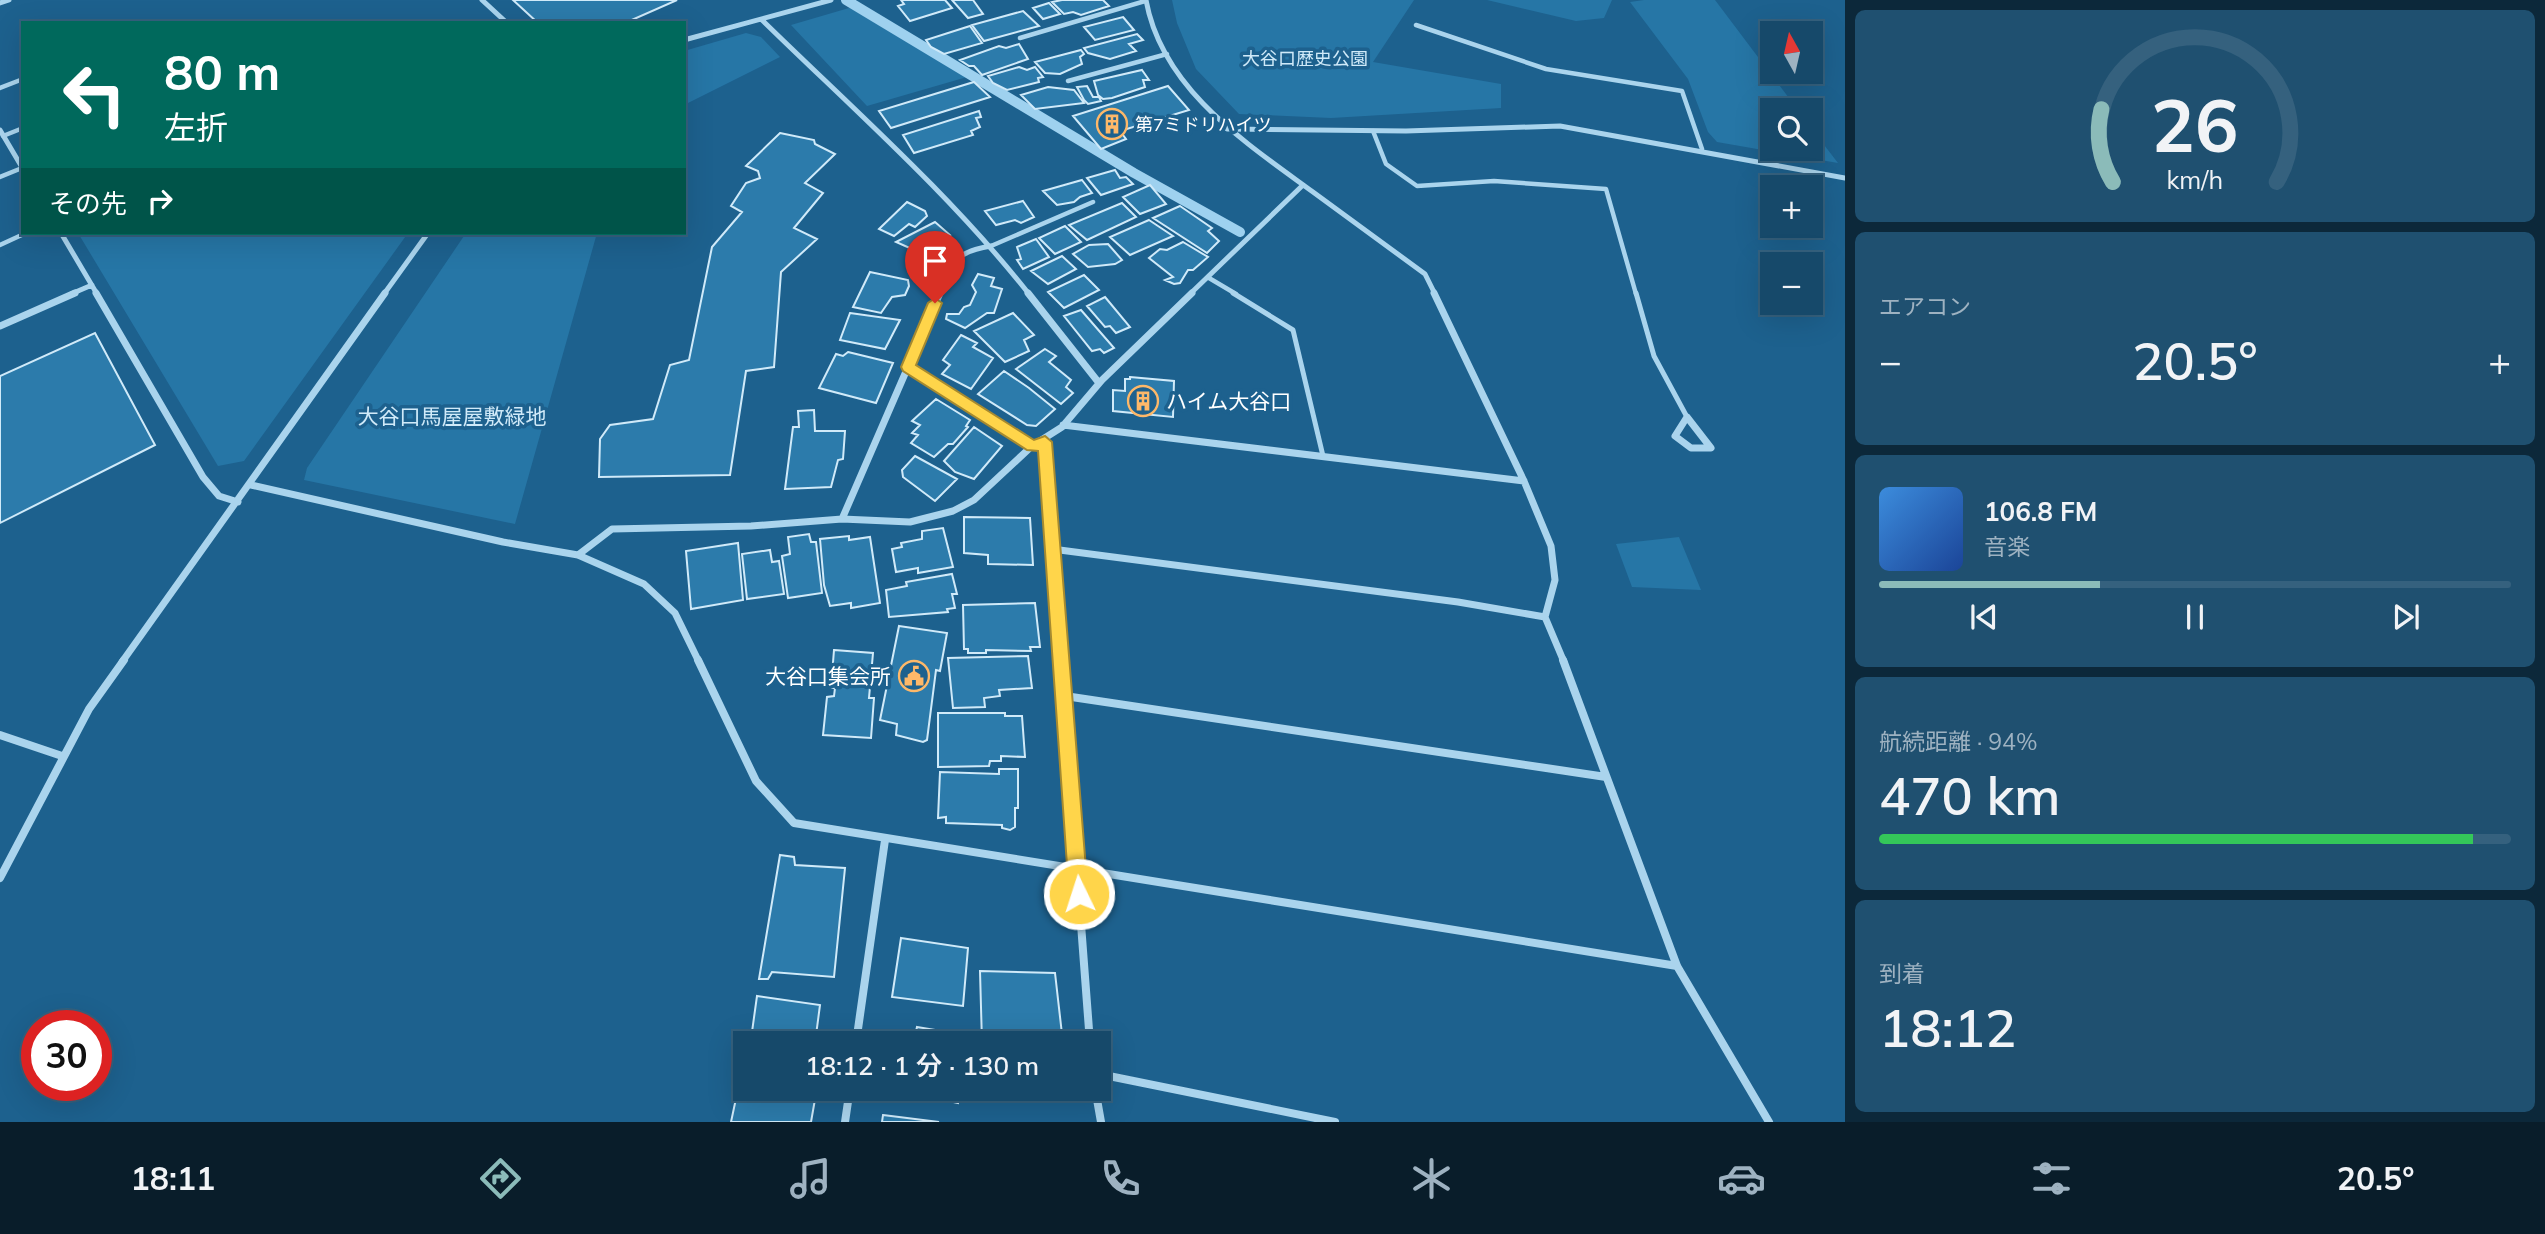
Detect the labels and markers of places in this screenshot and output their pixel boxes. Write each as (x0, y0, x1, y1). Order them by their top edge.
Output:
building icon: 第7ミドリハイツ (1095, 107, 1129, 141)
place label: 第7ミドリハイツ (1135, 113, 1271, 136)
pin (905, 231, 965, 303)
building icon: ハイム大谷口 (1126, 384, 1160, 418)
place label: ハイム大谷口 (1166, 388, 1291, 414)
public building icon: 大谷口集会所 (897, 659, 931, 693)
place label: 大谷口集会所 (765, 663, 891, 689)

